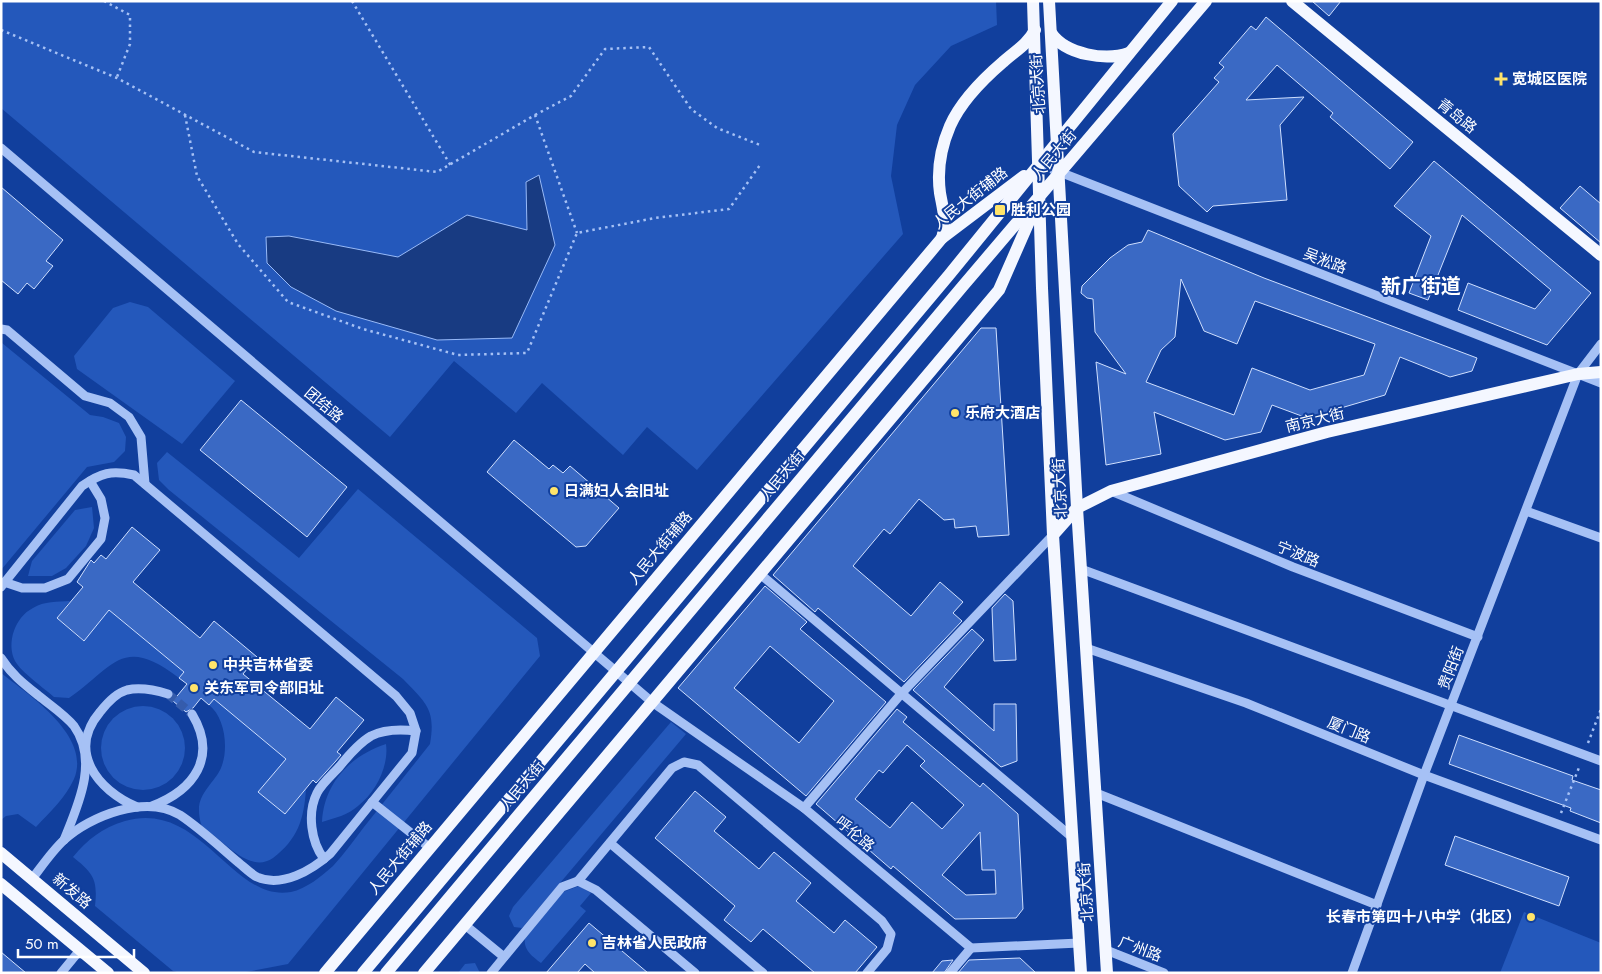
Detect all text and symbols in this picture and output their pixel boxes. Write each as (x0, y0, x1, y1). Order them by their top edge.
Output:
street label: 北京大街 (1025, 53, 1051, 115)
place label: 宽城区医院 (1512, 68, 1587, 90)
marker: 宽城区医院 (1494, 72, 1508, 86)
street label: 青岛路 (1433, 93, 1481, 139)
street label: 人民大街 (1026, 125, 1082, 185)
street label: 人民大街辅路 (928, 162, 1012, 234)
place label: 胜利公园 (1011, 199, 1071, 221)
marker: 胜利公园 (993, 203, 1007, 217)
street label: 吴淞路 (1300, 243, 1350, 279)
district label: 新广街道 (1381, 272, 1461, 301)
street label: 团结路 (300, 382, 348, 428)
place label: 乐府大酒店 (965, 402, 1040, 424)
street label: 南京大街 (1283, 402, 1347, 438)
marker: 乐府大酒店 (949, 407, 961, 419)
street label: 人民大街 (754, 446, 810, 506)
street label: 北京大街 (1047, 457, 1073, 519)
place label: 日满妇人会旧址 (564, 480, 669, 502)
marker: 日满妇人会旧址 (548, 485, 560, 497)
street label: 人民大街辅路 (623, 506, 697, 590)
street label: 宁波路 (1273, 535, 1323, 573)
street label: 贵阳街 (1433, 643, 1469, 693)
place label: 中共吉林省委 (223, 654, 313, 676)
marker: 中共吉林省委 (207, 659, 219, 671)
place label: 关东军司令部旧址 (204, 677, 324, 699)
marker: 关东军司令部旧址 (188, 682, 200, 694)
street label: 厦门路 (1324, 711, 1374, 749)
street label: 人民大街 (494, 756, 550, 816)
street label: 呼伦路 (831, 811, 879, 857)
street label: 人民大街辅路 (363, 816, 437, 900)
street label: 北京大街 (1073, 861, 1099, 923)
street label: 新发路 (48, 868, 96, 914)
place label: 长春市第四十八中学（北区） (1326, 906, 1521, 928)
marker: 长春市第四十八中学（北区） (1525, 911, 1537, 923)
scale bar (18, 926, 134, 958)
street label: 广州路 (1115, 931, 1165, 967)
place label: 吉林省人民政府 (602, 932, 707, 954)
text: 50 m (25, 933, 59, 955)
marker: 吉林省人民政府 (586, 937, 598, 949)

